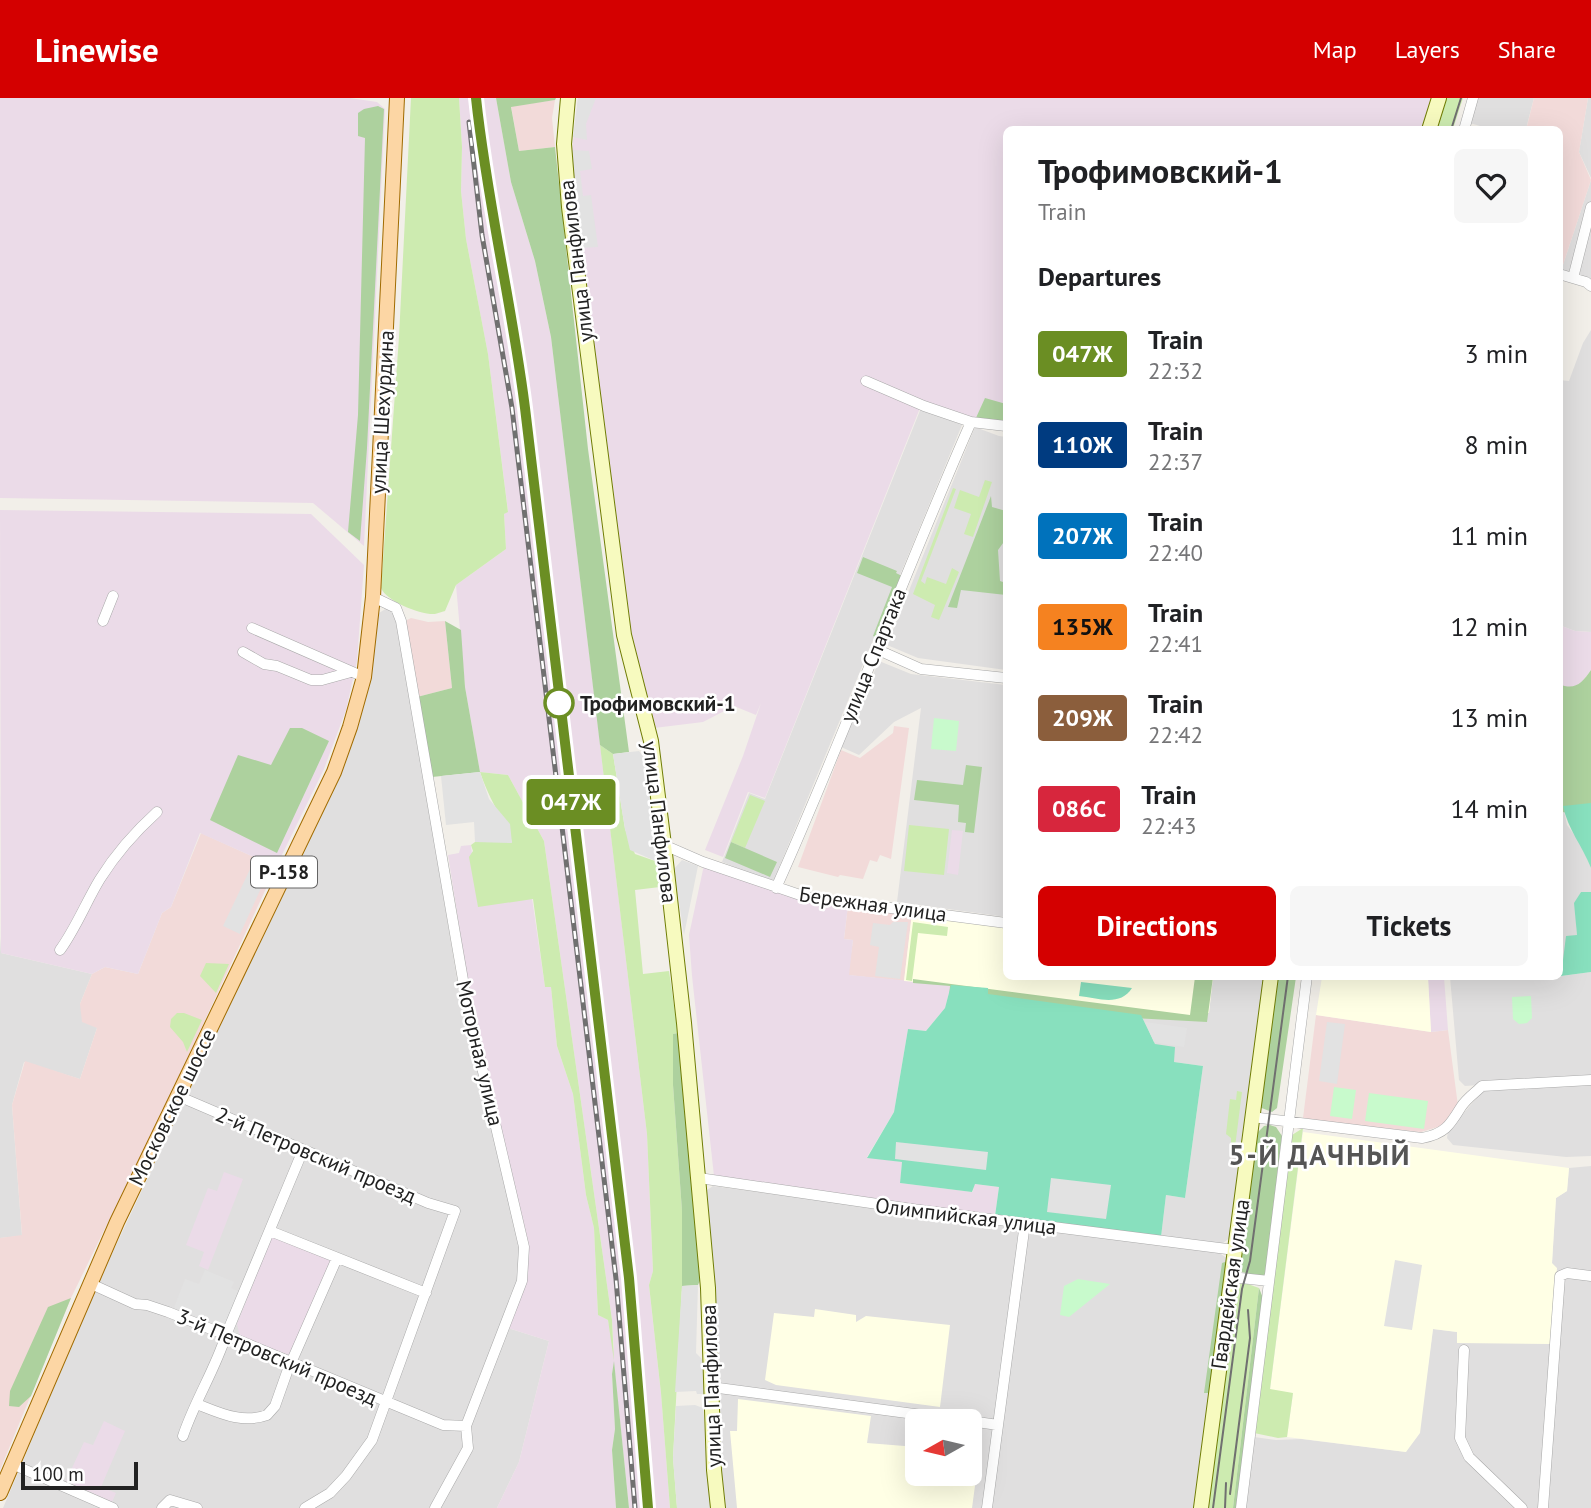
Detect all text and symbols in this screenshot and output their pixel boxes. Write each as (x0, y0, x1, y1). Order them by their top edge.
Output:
text: Linewise (35, 28, 159, 71)
text: Map (1313, 34, 1357, 65)
text: Layers (1395, 34, 1460, 65)
text: Share (1498, 34, 1556, 65)
text: Трофимовский-1 (1038, 149, 1283, 192)
button: heart (1454, 149, 1528, 223)
street label: улица Панфилова (553, 178, 599, 344)
text: Train (1038, 197, 1086, 226)
text: Departures (1038, 260, 1161, 293)
text: Train (1148, 323, 1203, 356)
street label: улица Шехурдина (364, 329, 400, 495)
text: 3 min (1465, 337, 1528, 370)
text: 047Ж (1052, 338, 1113, 369)
text: 22:32 (1148, 356, 1203, 385)
text: Train (1148, 414, 1203, 447)
text: 8 min (1465, 428, 1528, 461)
text: 110Ж (1052, 429, 1113, 460)
text: 22:37 (1148, 447, 1203, 476)
text: Train (1148, 505, 1203, 538)
text: 11 min (1450, 519, 1528, 552)
text: 207Ж (1052, 520, 1113, 551)
text: 22:40 (1148, 538, 1203, 567)
street label: улица Спартака (834, 584, 912, 726)
text: Train (1148, 596, 1203, 629)
text: 12 min (1450, 610, 1528, 643)
text: 135Ж (1052, 611, 1113, 642)
text: 22:41 (1148, 629, 1203, 658)
text: Train (1148, 687, 1203, 720)
marker: Трофимовский-1 (544, 688, 574, 718)
place label: Трофимовский-1 (580, 690, 736, 717)
text: 13 min (1450, 701, 1528, 734)
text: 209Ж (1052, 702, 1113, 733)
text: 22:42 (1148, 720, 1203, 749)
street label: улица Панфилова (637, 739, 683, 905)
text: Train (1141, 778, 1196, 811)
line badge: 047Ж (522, 779, 620, 825)
text: 047Ж (541, 786, 601, 817)
text: 14 min (1450, 792, 1528, 825)
text: 086С (1052, 793, 1106, 824)
text: 22:43 (1141, 811, 1196, 840)
road number: Р-158 (251, 856, 317, 888)
street label: Бережная улица (797, 880, 949, 928)
button: Directions (1038, 886, 1276, 966)
button: Tickets (1290, 886, 1528, 966)
street label: Моторная улица (450, 977, 510, 1129)
street label: Московское шоссе (122, 1024, 222, 1190)
street label: 2-й Петровский проезд (212, 1101, 420, 1209)
district label: 5-Й ДАЧНЫЙ (1229, 1136, 1411, 1173)
street label: Олимпийская улица (874, 1191, 1058, 1241)
street label: Гвардейская улица (1205, 1197, 1255, 1371)
street label: 3-й Петровский проезд (173, 1303, 381, 1411)
street label: улица Панфилова (695, 1304, 727, 1468)
north arrow (905, 1409, 982, 1486)
map controls (905, 1409, 982, 1486)
scale bar (21, 1459, 138, 1491)
text: 100 m (32, 1462, 84, 1486)

